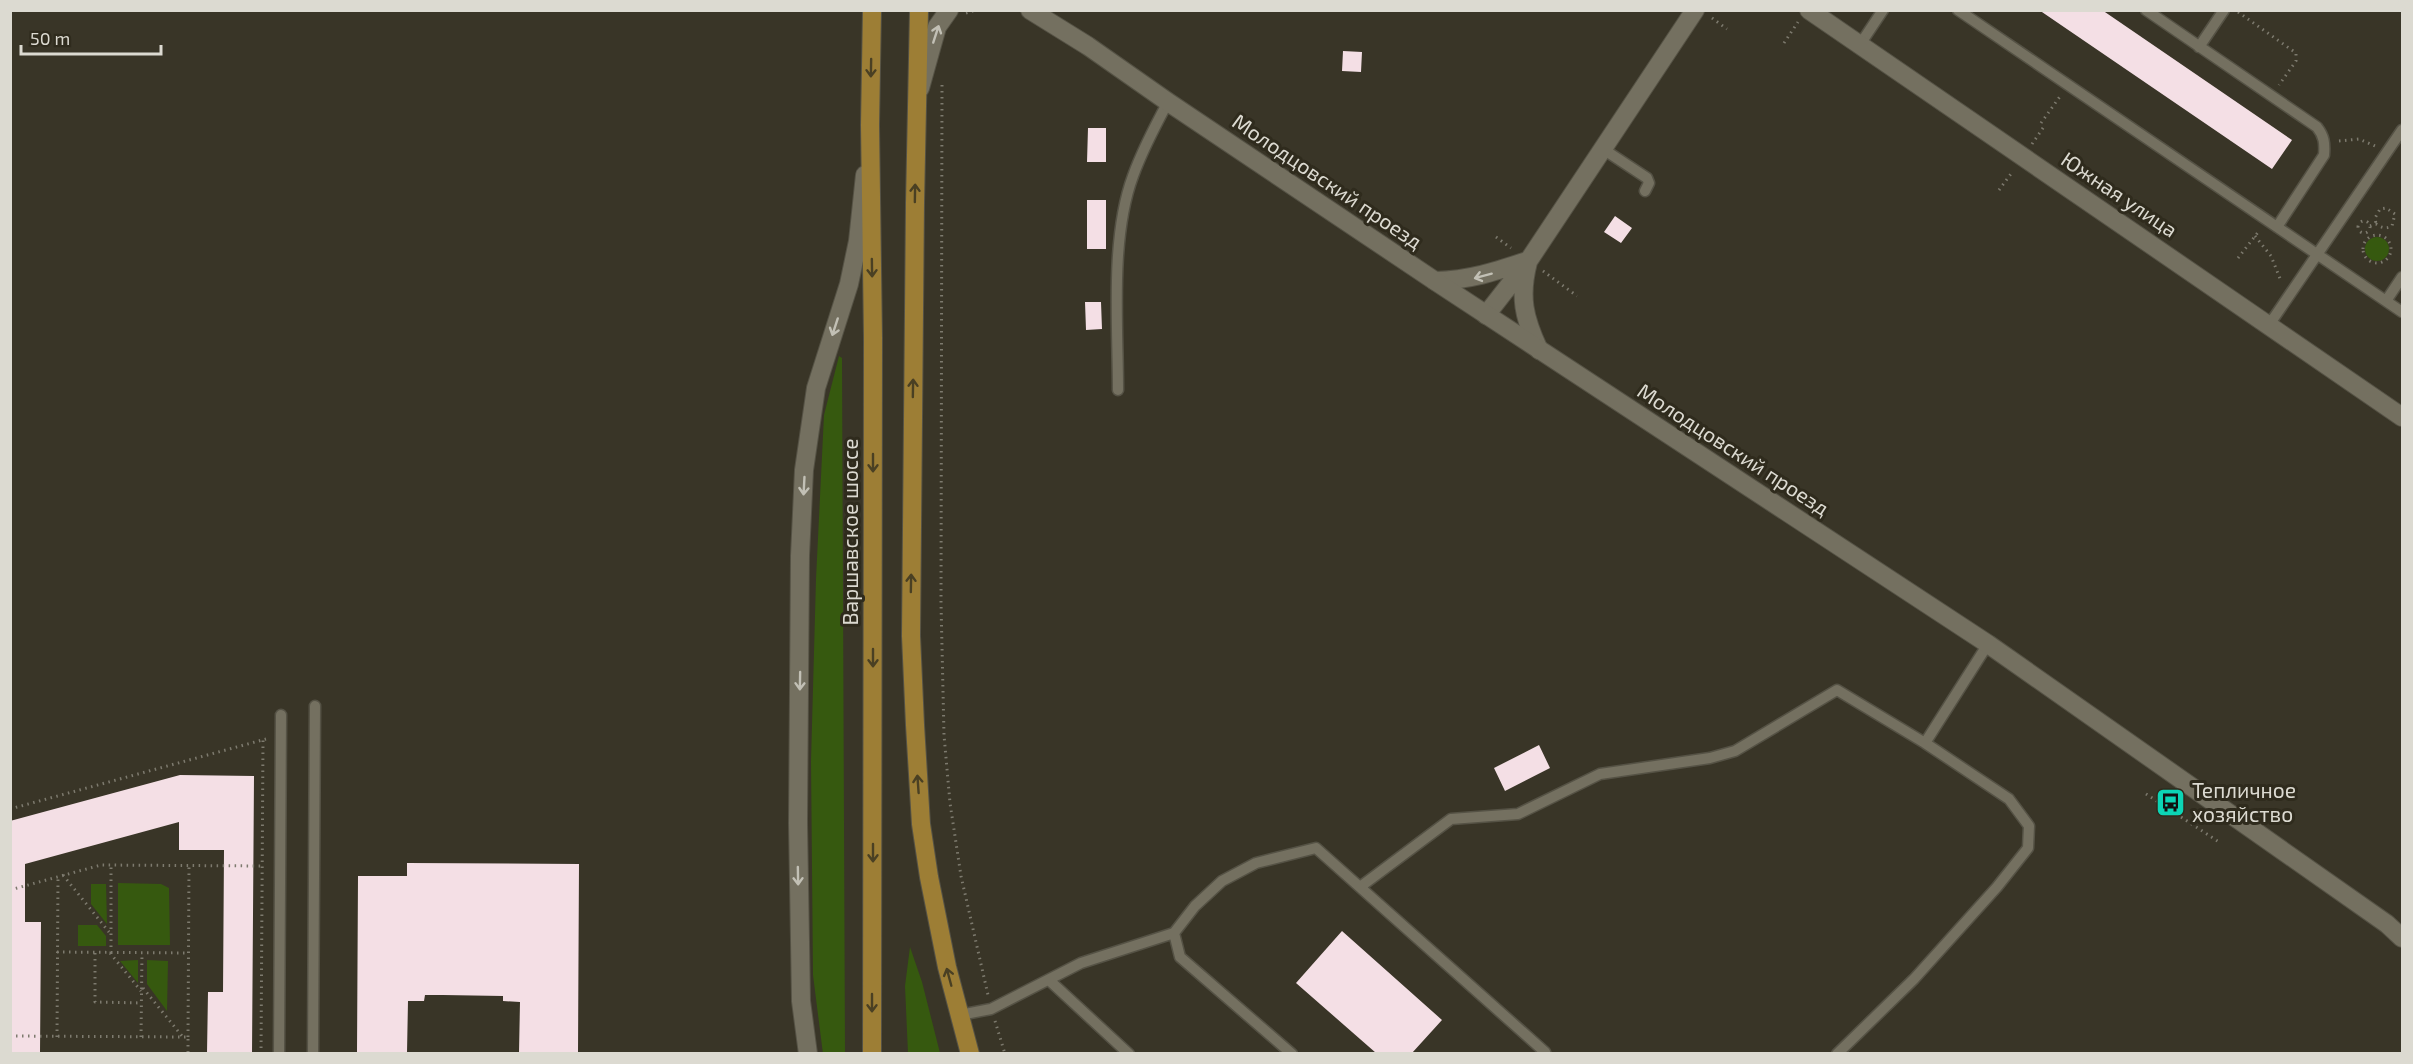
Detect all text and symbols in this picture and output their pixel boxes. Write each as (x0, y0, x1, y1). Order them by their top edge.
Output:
scale bar (21, 18, 160, 56)
one-way arrow (931, 25, 942, 44)
text: 50 m (30, 27, 70, 49)
one-way arrow (865, 57, 877, 77)
street label: Молодцовский проезд (1228, 108, 1427, 254)
street label: Южная улица (2056, 146, 2183, 243)
one-way arrow (909, 184, 921, 203)
one-way arrow (866, 257, 878, 277)
one-way arrow (1474, 270, 1493, 282)
one-way arrow (829, 317, 840, 336)
street label: Молодцовский проезд (1633, 377, 1834, 520)
one-way arrow (907, 378, 919, 398)
street label: Варшавское шоссе (837, 438, 862, 626)
one-way arrow (867, 452, 879, 472)
one-way arrow (798, 476, 809, 496)
one-way arrow (905, 573, 917, 593)
one-way arrow (867, 647, 879, 667)
one-way arrow (794, 671, 805, 691)
one-way arrow (913, 775, 924, 795)
place label: Тепличное хозяйство (2192, 777, 2296, 826)
bus stop icon: Тепличное хозяйство (2155, 787, 2187, 819)
one-way arrow (867, 842, 879, 862)
one-way arrow (792, 866, 804, 886)
one-way arrow (943, 967, 955, 986)
one-way arrow (866, 993, 878, 1013)

